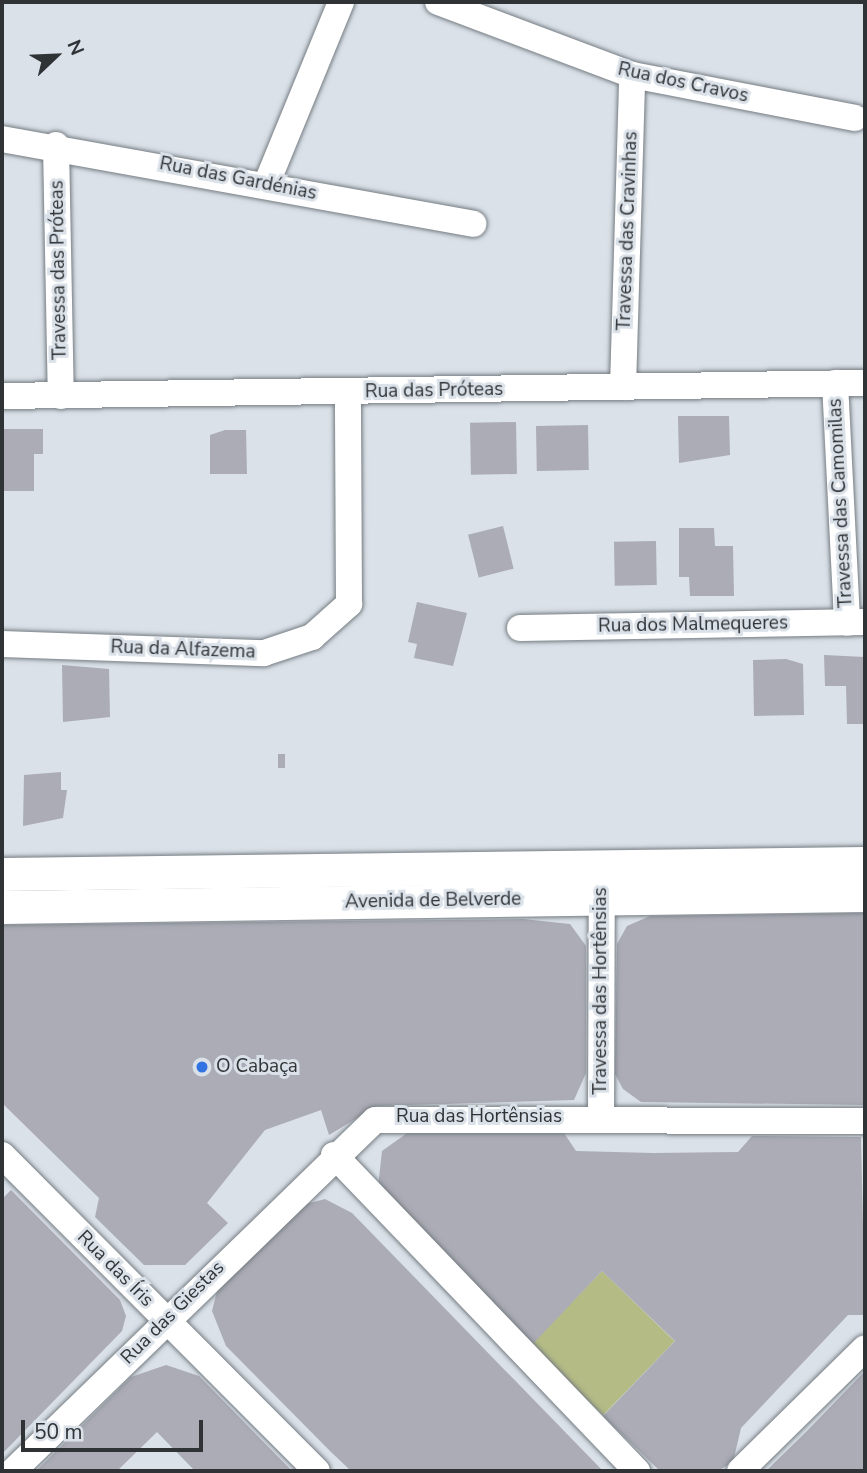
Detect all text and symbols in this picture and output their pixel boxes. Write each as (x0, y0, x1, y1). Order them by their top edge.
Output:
north arrow (21, 21, 91, 91)
text: N (61, 36, 90, 59)
street label: Rua dos Cravos (616, 58, 750, 108)
street label: Travessa das Cravinhas (613, 131, 643, 331)
street label: Rua das Gardénias (157, 153, 319, 205)
street label: Travessa das Próteas (46, 180, 72, 360)
street label: Rua das Próteas (365, 378, 503, 404)
street label: Travessa das Camomilas (824, 398, 858, 608)
street label: Rua dos Malmequeres (598, 612, 788, 638)
street label: Rua da Alfazema (110, 636, 256, 664)
street label: Travessa das Hortênsias (590, 887, 612, 1095)
street label: Avenida de Belverde (345, 888, 521, 914)
place label: O Cabaça (216, 1056, 298, 1078)
marker: O Cabaça (194, 1059, 210, 1075)
street label: Rua das Hortênsias (396, 1106, 562, 1128)
street label: Rua das Íris (72, 1226, 158, 1312)
street label: Rua das Giestas (117, 1257, 229, 1369)
scale bar (24, 1406, 206, 1450)
text: 50 m (34, 1418, 83, 1446)

